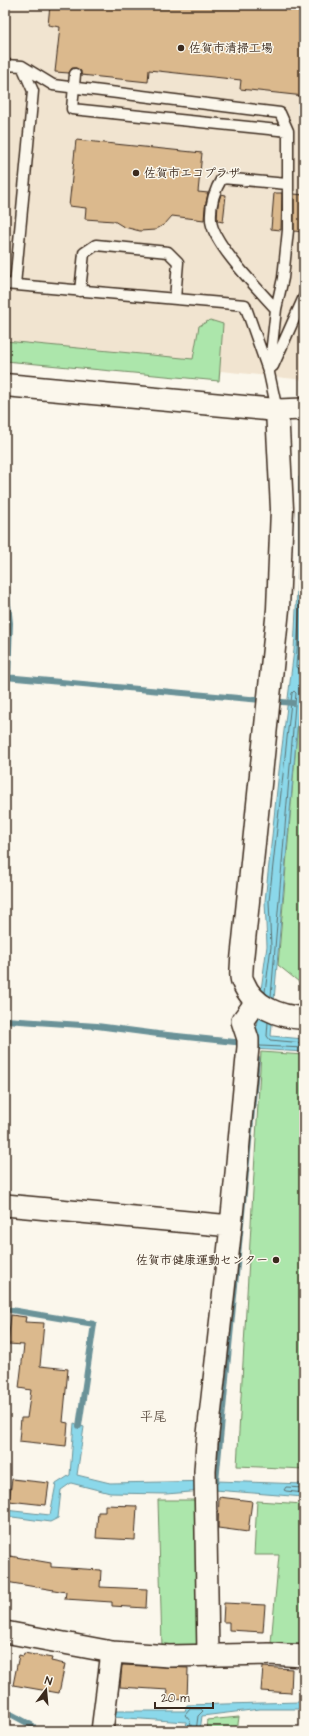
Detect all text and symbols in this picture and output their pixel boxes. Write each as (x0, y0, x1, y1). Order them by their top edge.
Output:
place label: 佐賀市清掃工場 (189, 40, 273, 57)
marker: 佐賀市清掃工場 (176, 43, 186, 53)
place label: 佐賀市エコプラザ (144, 165, 240, 182)
marker: 佐賀市エコプラザ (131, 168, 141, 178)
place label: 佐賀市健康運動センター (136, 1252, 268, 1269)
marker: 佐賀市健康運動センター (271, 1255, 281, 1265)
district label: 平尾 (140, 1408, 166, 1426)
north arrow (26, 1670, 66, 1710)
text: N (43, 1673, 54, 1689)
scale bar (155, 1684, 213, 1710)
text: 20 m (161, 1690, 190, 1707)

